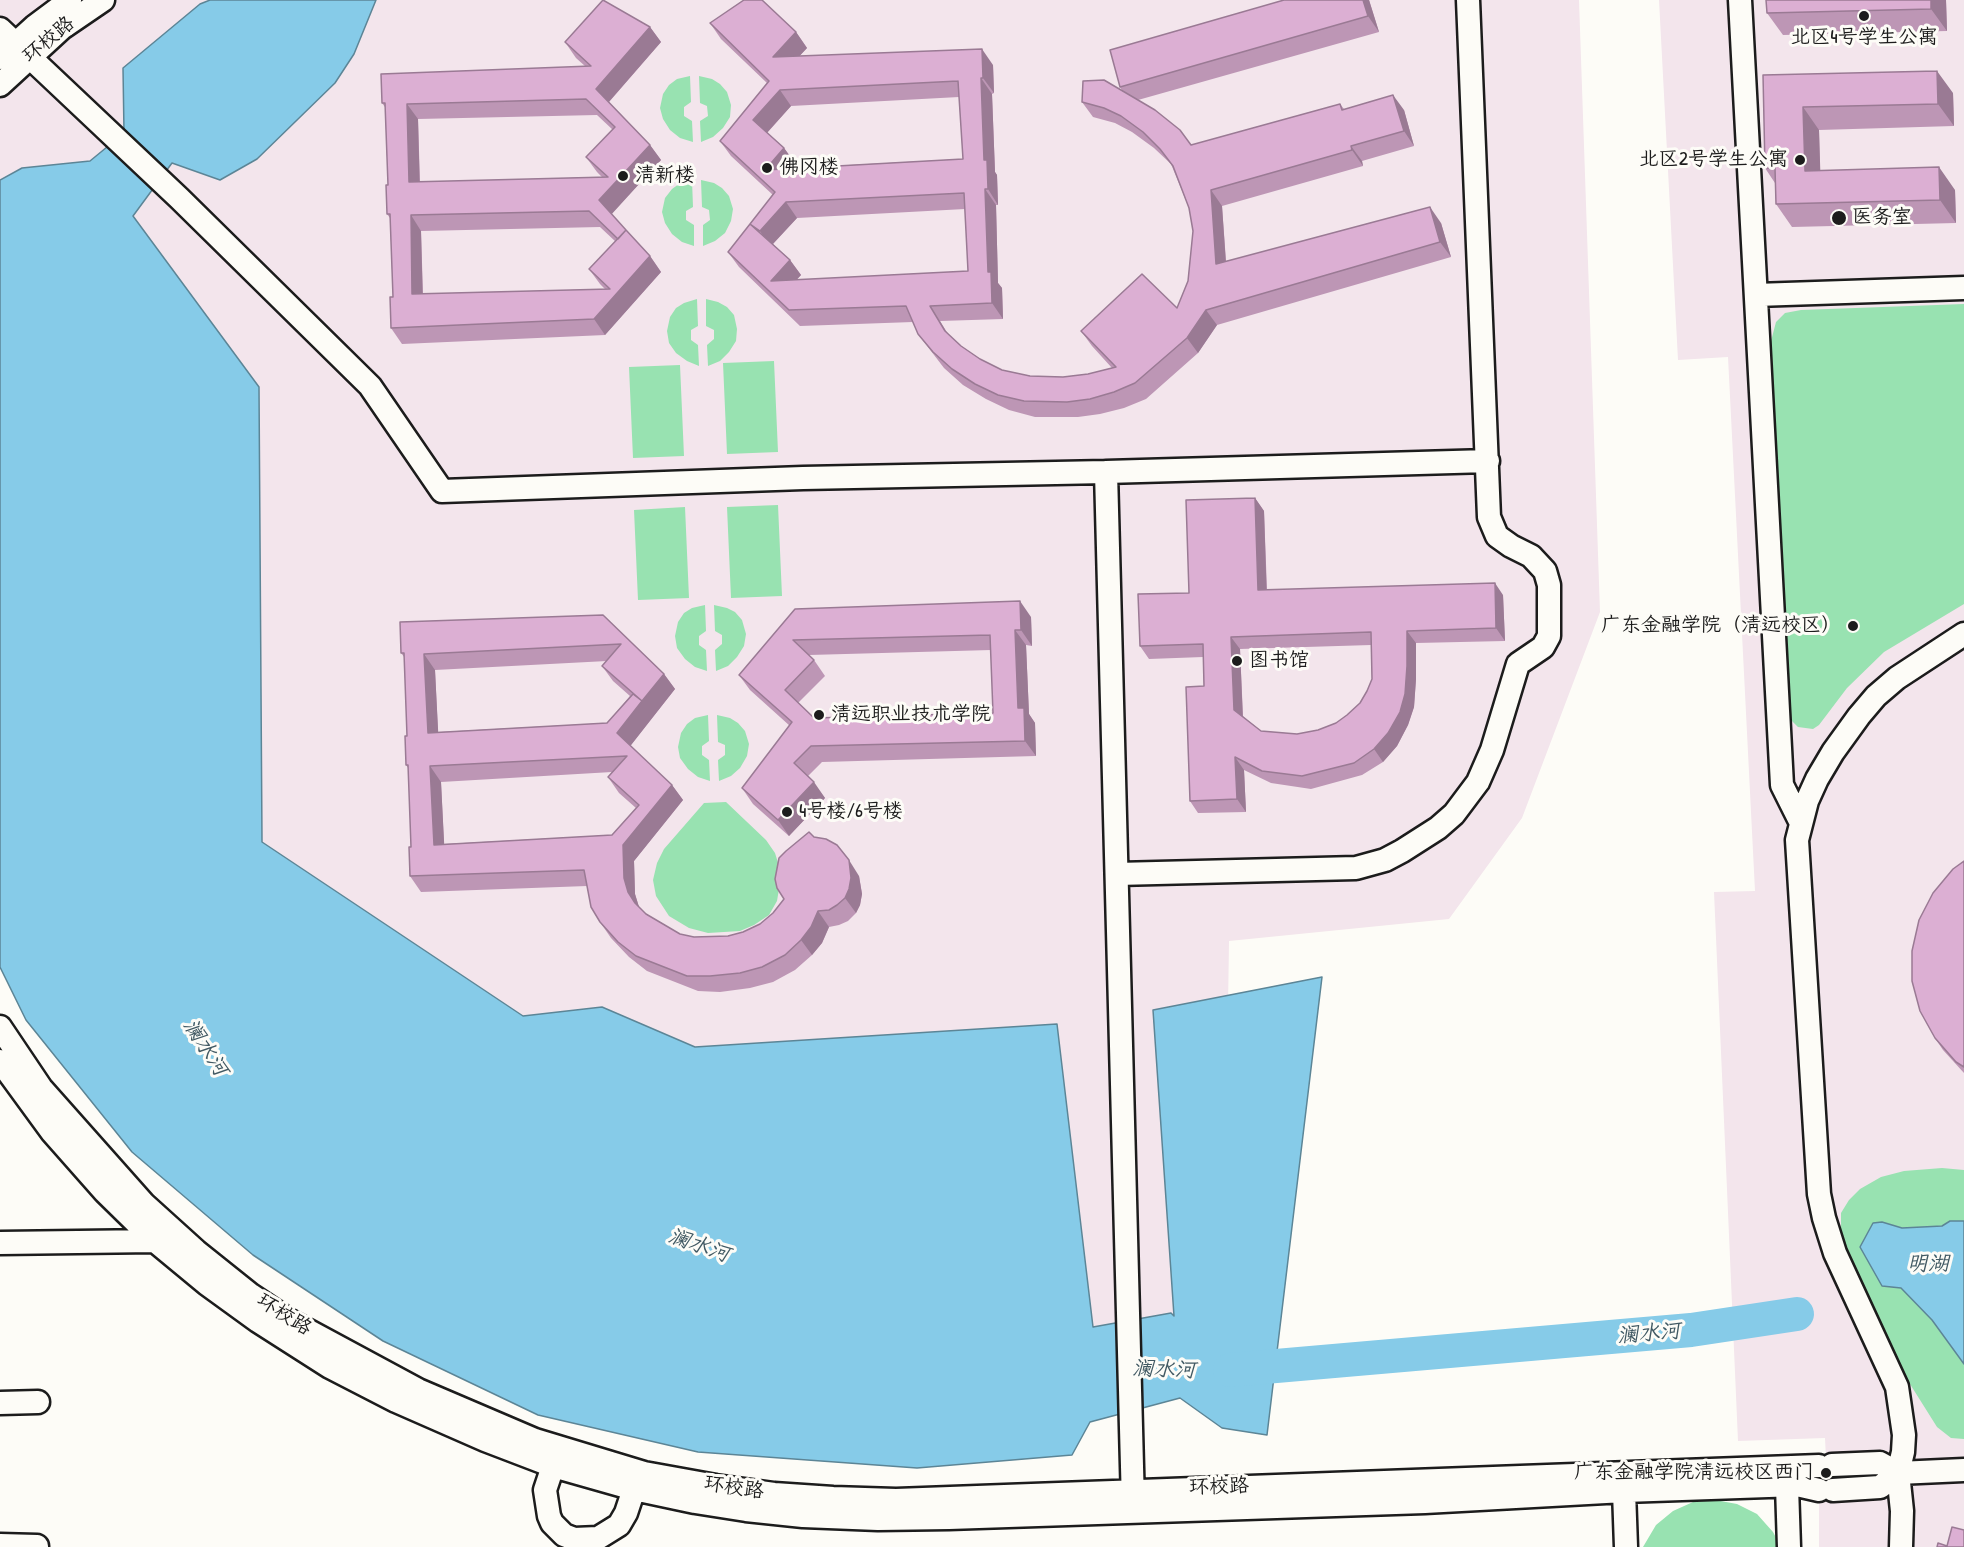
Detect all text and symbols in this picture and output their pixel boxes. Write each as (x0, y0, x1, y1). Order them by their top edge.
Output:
marker: 北区4号学生公寓 (1857, 9, 1871, 23)
street label: 环校路 (18, 12, 80, 68)
place label: 北区4号学生公寓 (1790, 26, 1938, 50)
place label: 北区2号学生公寓 (1639, 148, 1788, 172)
marker: 北区2号学生公寓 (1793, 153, 1807, 167)
place label: 佛冈楼 (779, 156, 839, 180)
marker: 佛冈楼 (760, 161, 774, 175)
place label: 清新楼 (635, 164, 695, 188)
marker: 清新楼 (616, 169, 630, 183)
place label: 医务室 (1852, 206, 1912, 230)
marker: 医务室 (1830, 209, 1848, 227)
place label: 广东金融学院（清远校区） (1601, 614, 1841, 638)
marker: 广东金融学院（清远校区） (1846, 619, 1860, 633)
place label: 图书馆 (1249, 649, 1309, 673)
marker: 图书馆 (1230, 654, 1244, 668)
place label: 清远职业技术学院 (831, 703, 991, 727)
marker: 清远职业技术学院 (812, 708, 826, 722)
place label: 4号楼/6号楼 (799, 800, 903, 824)
marker: 4号楼/6号楼 (780, 805, 794, 819)
water label: 澜水河 (177, 1015, 233, 1081)
water label: 澜水河 (665, 1224, 733, 1268)
water label: 明湖 (1907, 1251, 1949, 1277)
street label: 环校路 (252, 1289, 316, 1341)
water label: 澜水河 (1617, 1319, 1681, 1349)
water label: 澜水河 (1132, 1356, 1196, 1384)
place label: 广东金融学院清远校区西门 (1574, 1461, 1814, 1485)
marker: 广东金融学院清远校区西门 (1819, 1466, 1833, 1480)
street label: 环校路 (703, 1472, 765, 1504)
street label: 环校路 (1189, 1474, 1249, 1500)

